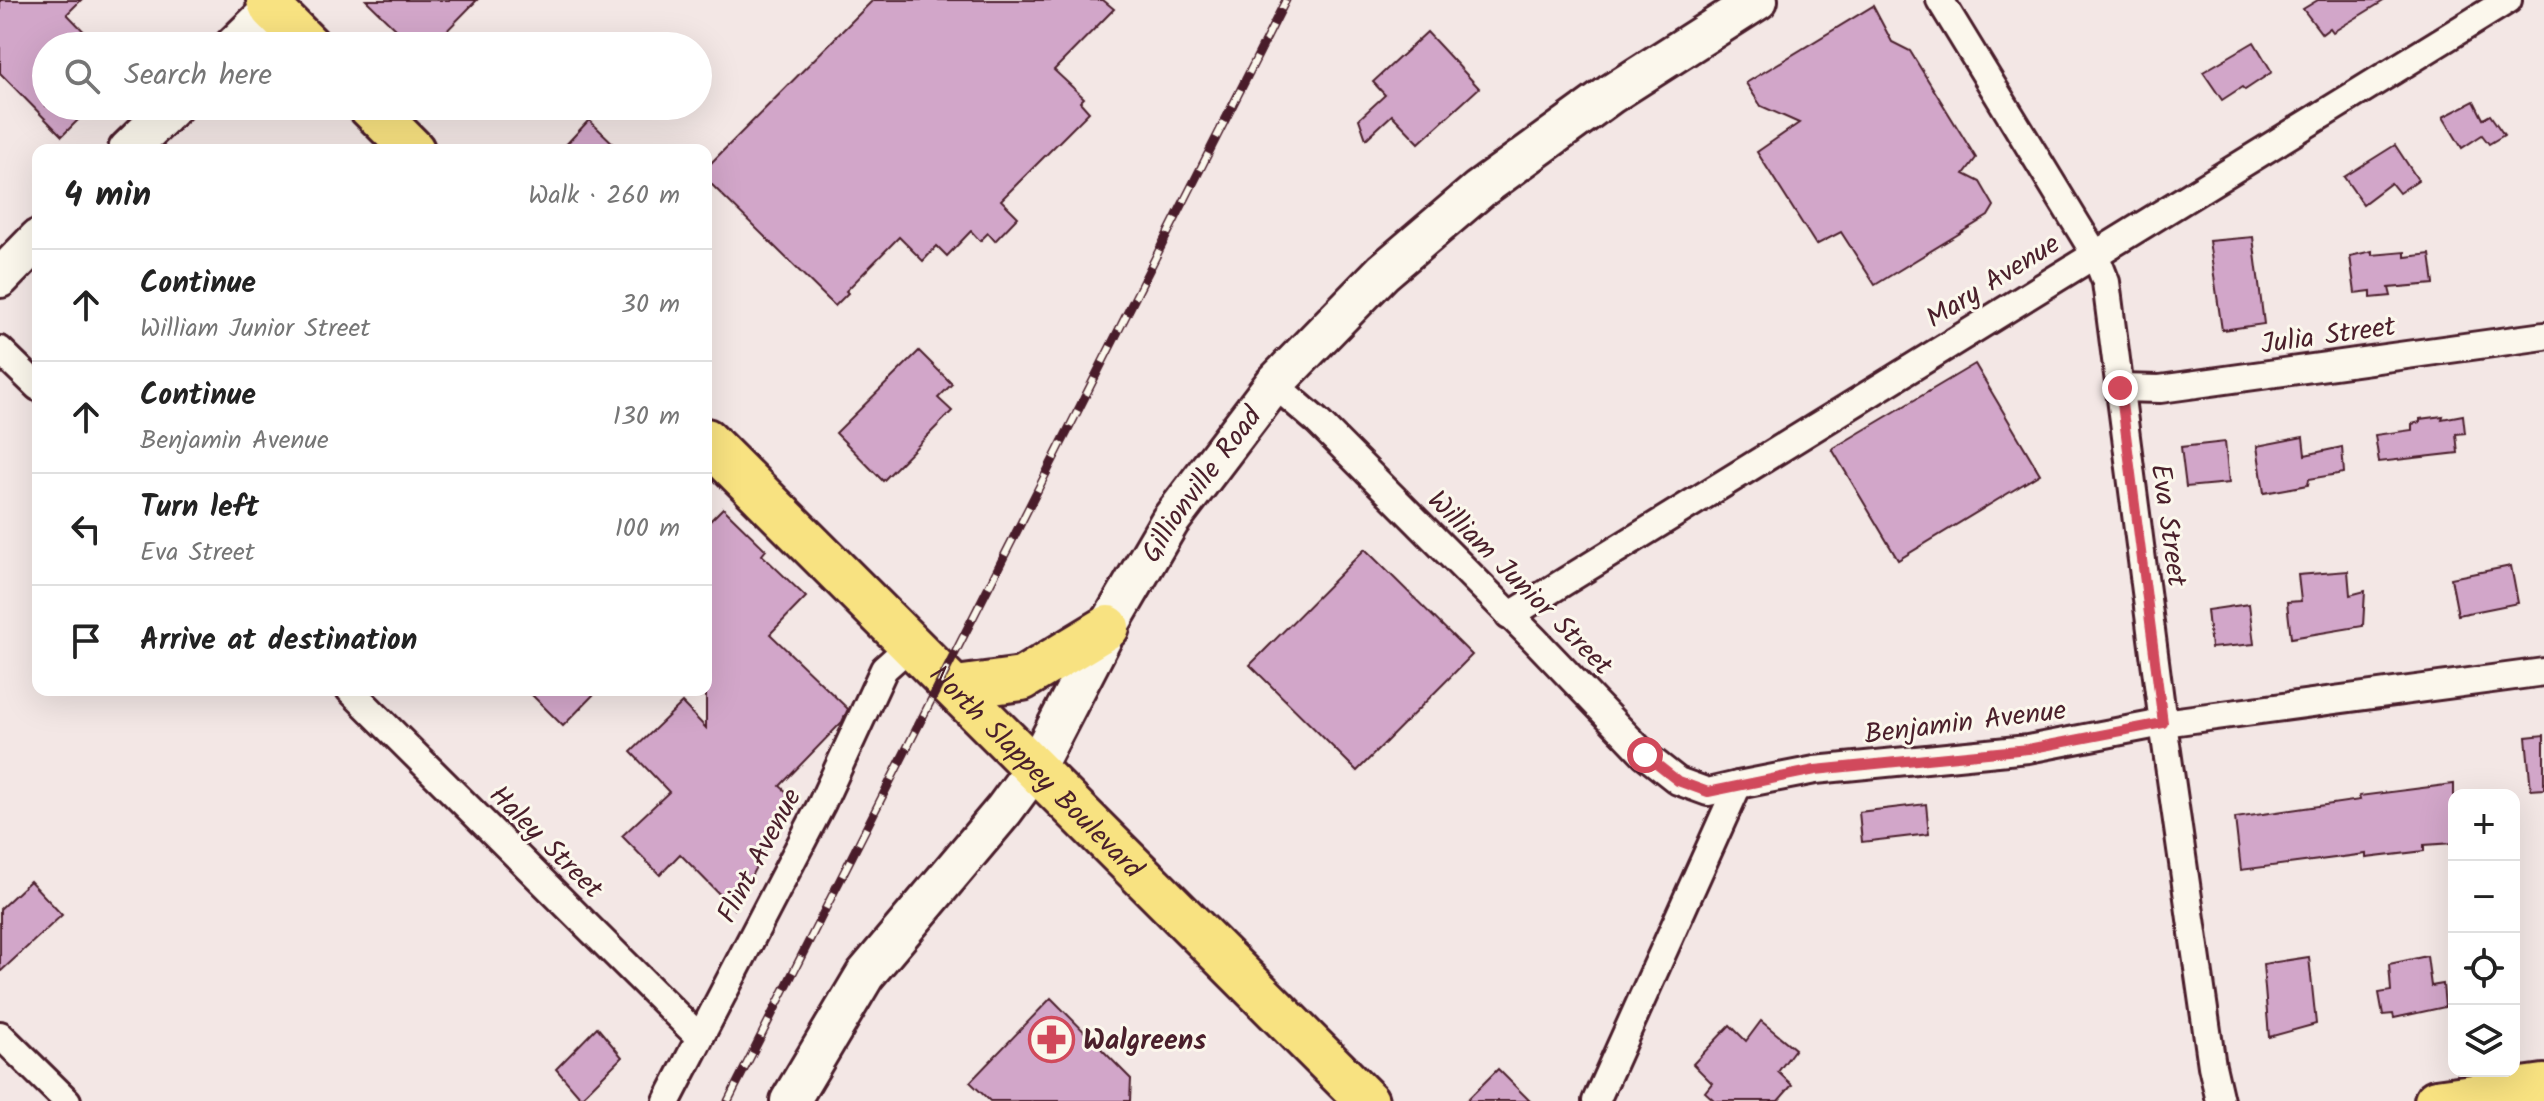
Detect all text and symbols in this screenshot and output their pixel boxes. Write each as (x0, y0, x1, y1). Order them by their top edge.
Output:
search box (32, 32, 712, 120)
text: Search here (124, 52, 272, 100)
icon: search (60, 54, 104, 98)
text: 4 min (64, 169, 151, 223)
text: Walk · 260 m (528, 175, 680, 217)
street label: Mary Avenue (1917, 223, 2070, 341)
text: Continue (140, 260, 256, 308)
icon: ahead (64, 283, 108, 327)
text: 30 m (621, 284, 680, 326)
street label: Julia Street (2258, 305, 2400, 368)
text: William Junior Street (140, 308, 370, 350)
route end (2102, 370, 2138, 406)
text: Continue (140, 372, 256, 420)
icon: ahead (64, 395, 108, 439)
text: 130 m (613, 396, 680, 438)
street label: Gillionville Road (1130, 397, 1275, 572)
text: Benjamin Avenue (140, 420, 329, 462)
street label: Eva Street (2137, 461, 2199, 591)
street label: William Junior Street (1416, 480, 1624, 688)
text: Turn left (140, 484, 259, 532)
icon: left (64, 507, 108, 551)
text: 100 m (615, 508, 680, 550)
text: Eva Street (140, 532, 255, 574)
text: Arrive at destination (140, 617, 417, 665)
icon: arrive (64, 619, 108, 663)
street label: North Slappey Boulevard (917, 655, 1154, 891)
street label: Benjamin Avenue (1862, 689, 2069, 758)
route start (1627, 737, 1663, 773)
street label: Haley Street (477, 775, 614, 911)
street label: Flint Avenue (706, 780, 815, 932)
map controls (2448, 789, 2520, 1077)
button: + (2448, 789, 2520, 861)
button: − (2448, 861, 2520, 933)
button: locate (2448, 933, 2520, 1005)
button: layers (2448, 1005, 2520, 1077)
pharmacy icon: Walgreens (1028, 1015, 1076, 1063)
place label: Walgreens (1083, 1019, 1206, 1064)

